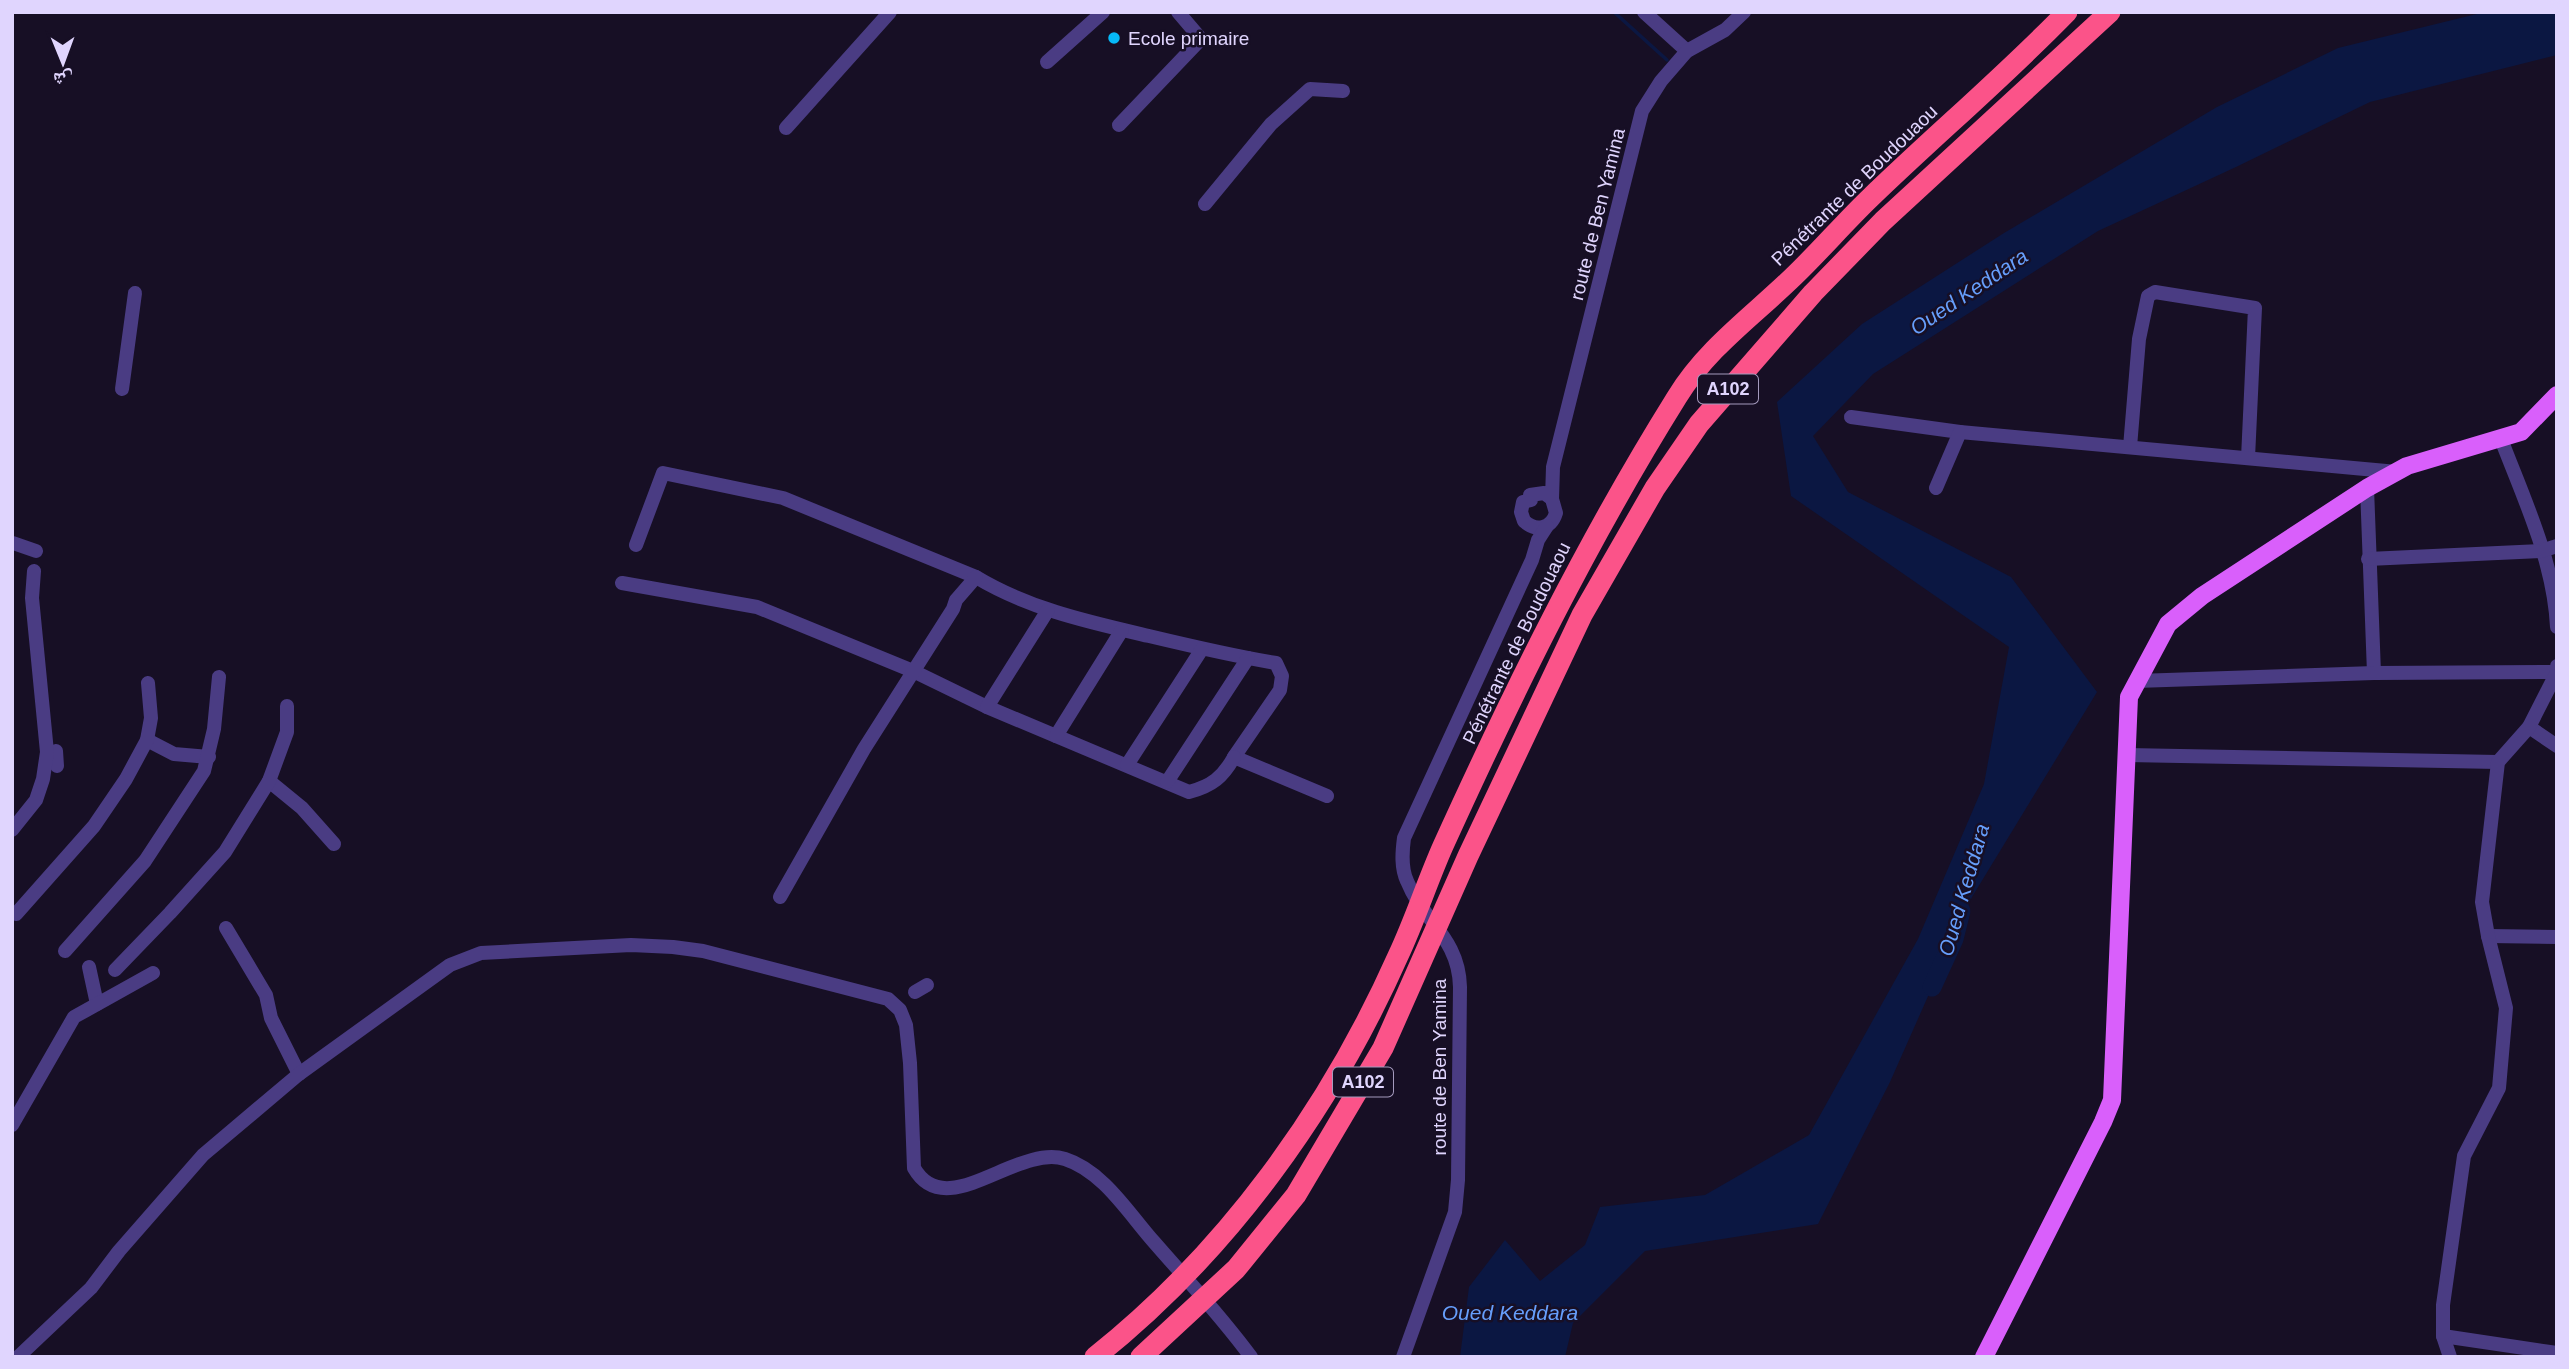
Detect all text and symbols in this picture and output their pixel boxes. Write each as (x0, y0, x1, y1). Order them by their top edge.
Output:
north arrow (28, 28, 98, 98)
place label: Ecole primaire (1128, 28, 1249, 49)
marker: Ecole primaire (1106, 30, 1122, 46)
text: ش (53, 68, 74, 90)
street label: Pénétrante de Boudouaou (1767, 101, 1941, 270)
street label: route de Ben Yamina (1566, 125, 1629, 302)
water label: Oued Keddara (1906, 244, 2032, 339)
road number: A102 (1698, 374, 1758, 404)
street label: Pénétrante de Boudouaou (1458, 539, 1575, 748)
water label: Oued Keddara (1934, 821, 1993, 959)
street label: route de Ben Yamina (1429, 978, 1450, 1155)
road number: A102 (1333, 1068, 1393, 1097)
water label: Oued Keddara (1442, 1301, 1578, 1324)

